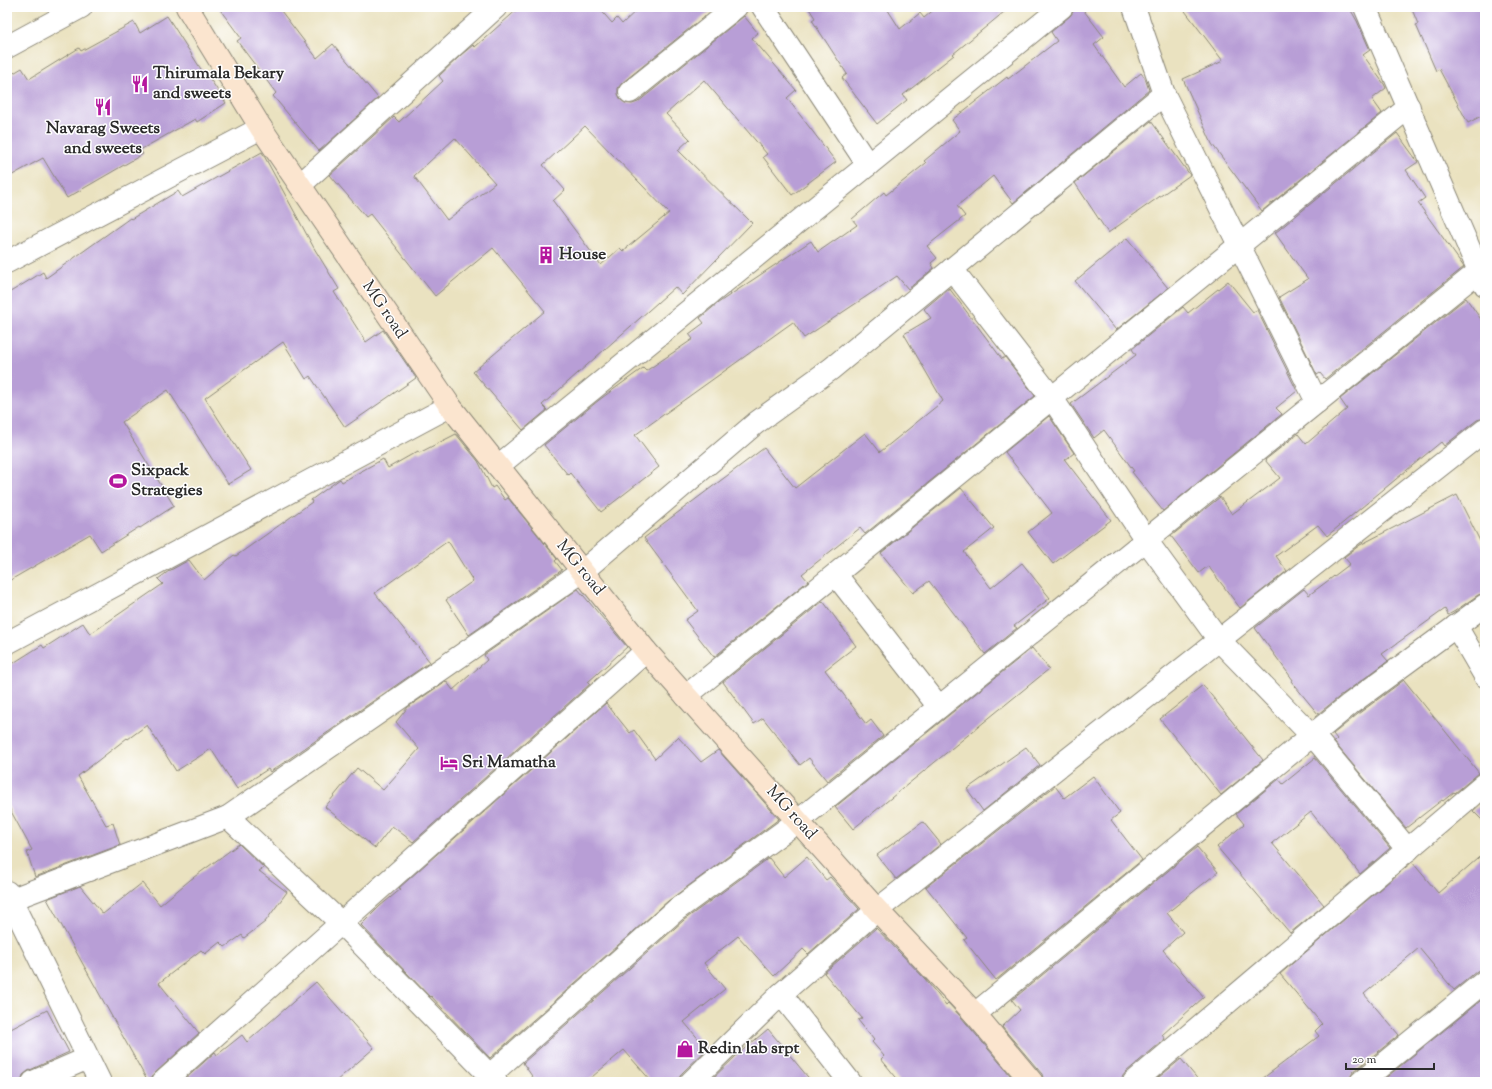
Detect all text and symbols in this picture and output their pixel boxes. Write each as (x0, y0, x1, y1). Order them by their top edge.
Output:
place label: Thirumala Bekary and sweets (153, 62, 285, 106)
restaurant icon: Thirumala Bekary and sweets (130, 74, 150, 94)
restaurant icon: Navarag Sweets and sweets (93, 97, 113, 117)
place label: Navarag Sweets and sweets (46, 117, 160, 161)
place label: House (559, 243, 606, 267)
building icon: House (536, 245, 556, 265)
street label: MG road (356, 276, 413, 344)
place label: Sixpack Strategies (131, 459, 203, 503)
sports icon: Sixpack Strategies (108, 471, 128, 491)
street label: MG road (550, 535, 610, 601)
place label: Sri Mamatha (462, 751, 556, 775)
hotel icon: Sri Mamatha (439, 753, 459, 773)
street label: MG road (760, 781, 822, 846)
place label: Redin lab srpt (698, 1037, 799, 1061)
shop icon: Redin lab srpt (675, 1039, 695, 1059)
scale bar (1346, 1045, 1434, 1071)
text: 20 m (1352, 1051, 1377, 1069)

